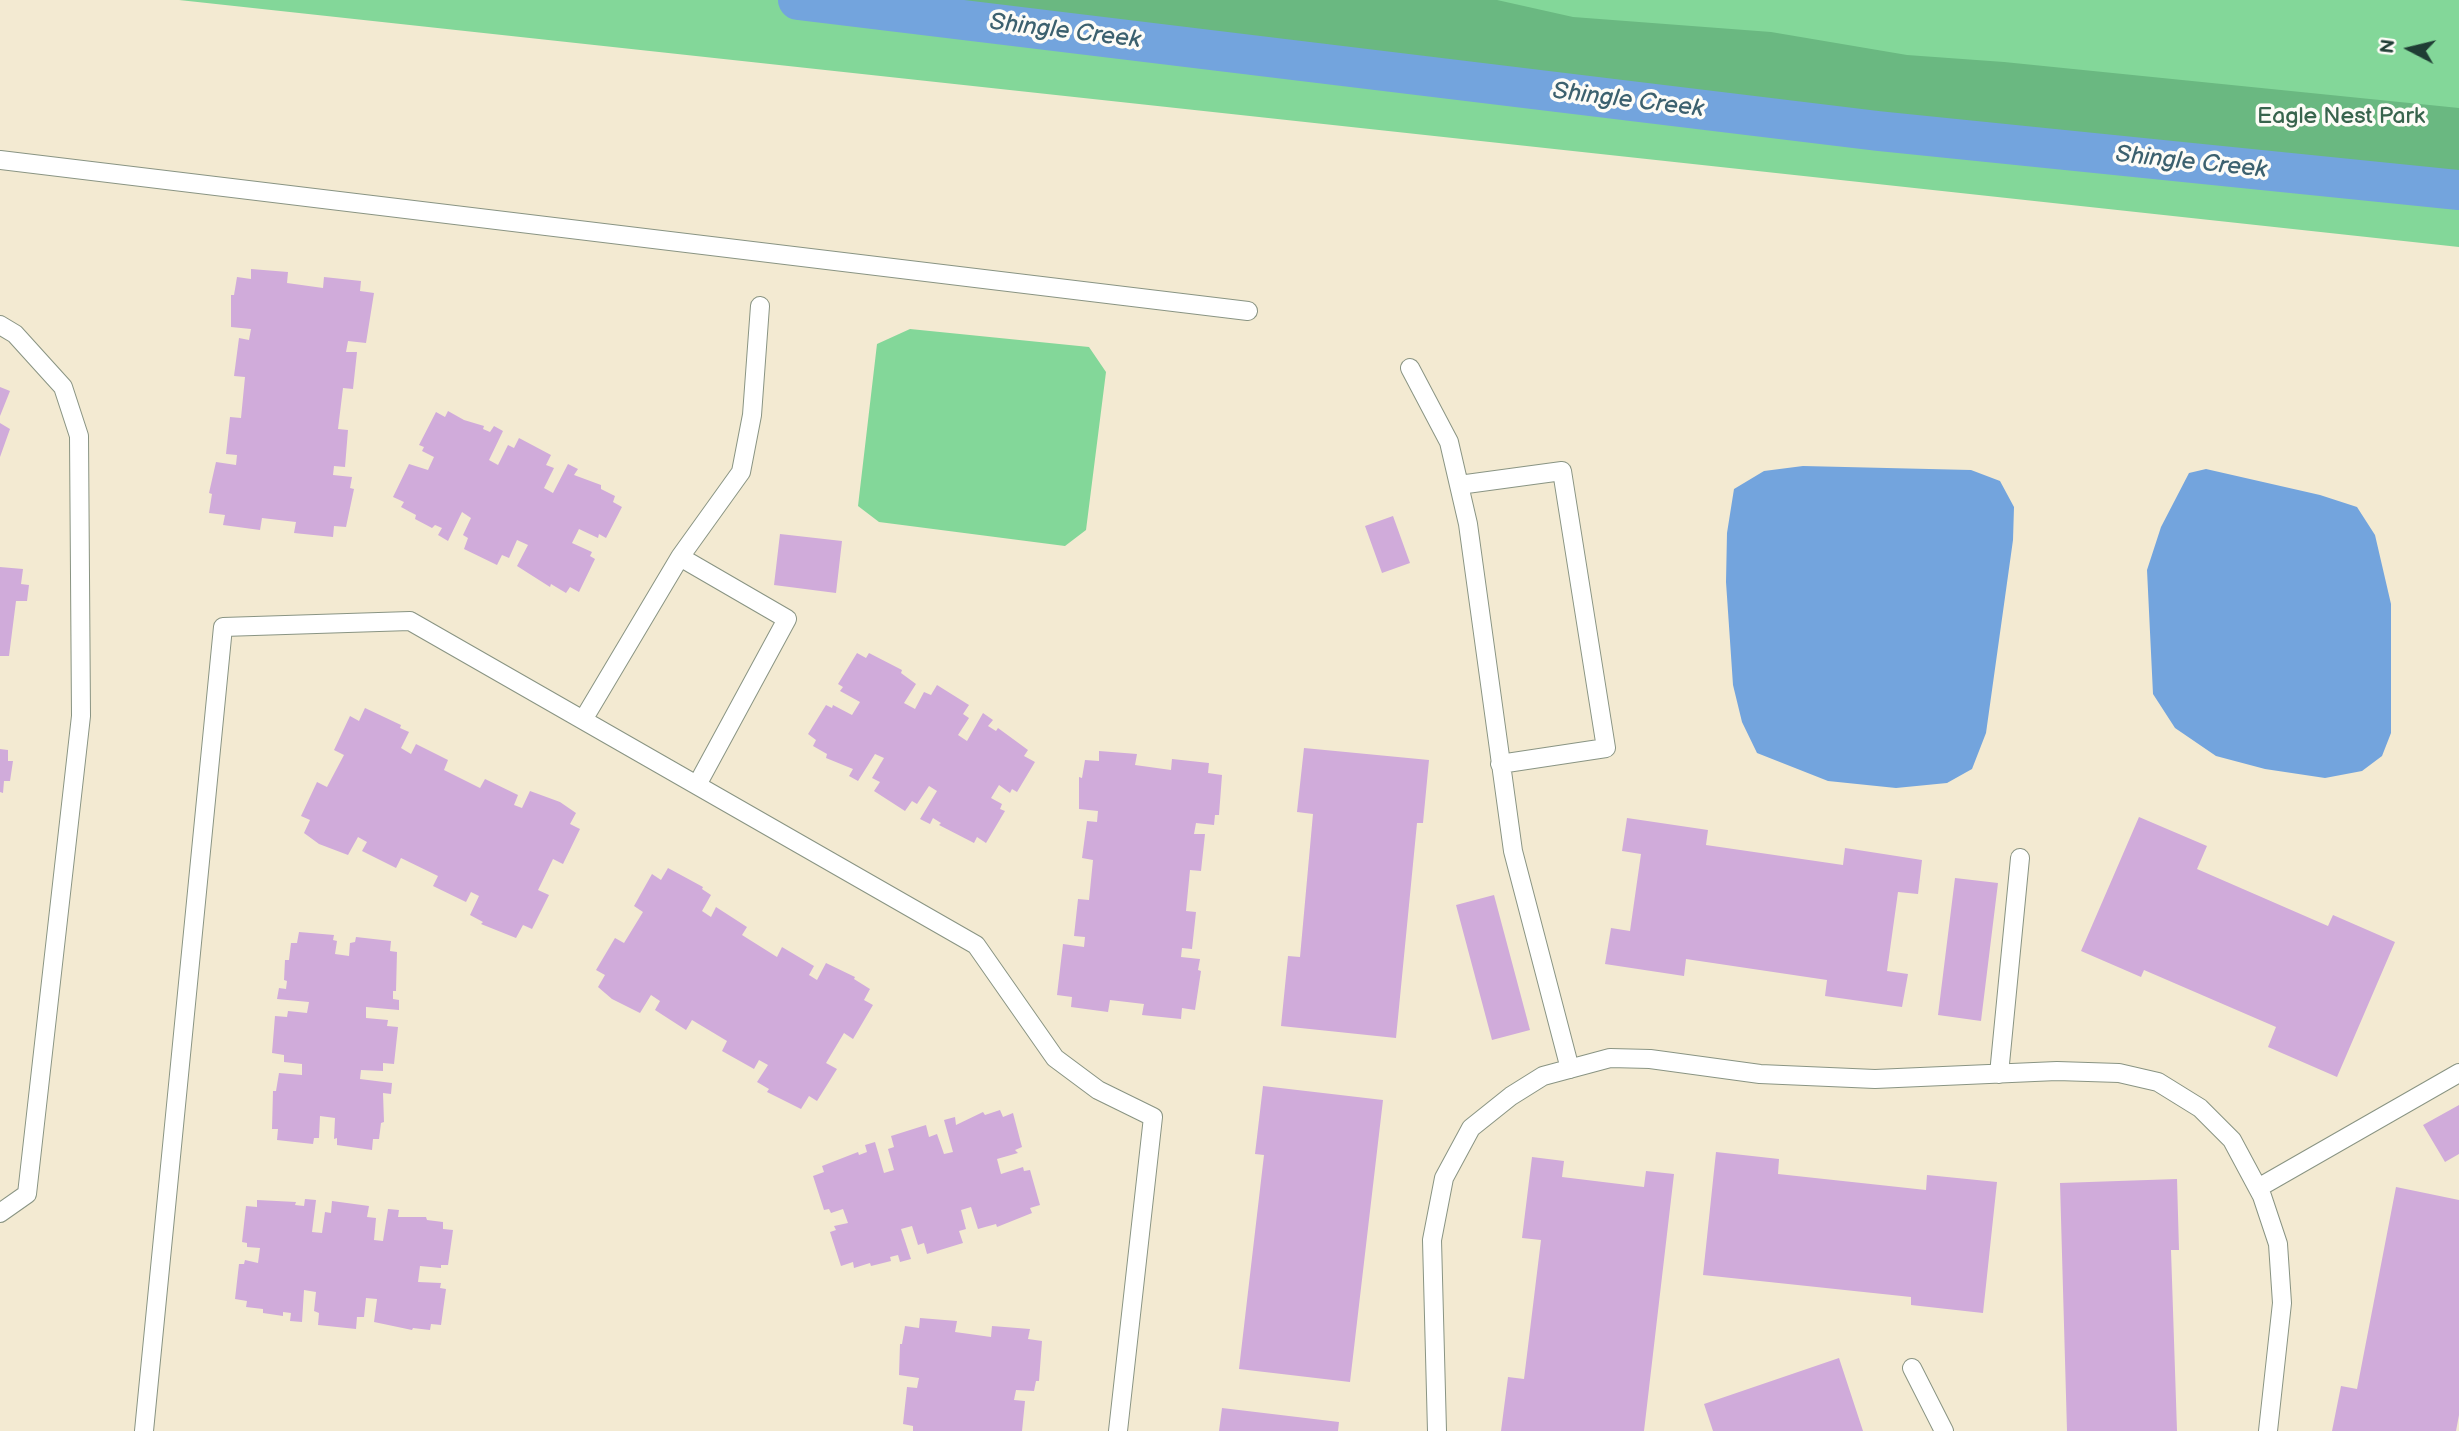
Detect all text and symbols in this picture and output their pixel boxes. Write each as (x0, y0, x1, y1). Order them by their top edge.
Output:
water label: Shingle Creek (988, 8, 1142, 56)
north arrow (2375, 14, 2445, 84)
text: N (2376, 38, 2401, 55)
water label: Shingle Creek (1551, 77, 1705, 125)
park label: Eagle Nest Park (2257, 103, 2425, 131)
water label: Shingle Creek (2114, 141, 2268, 185)

